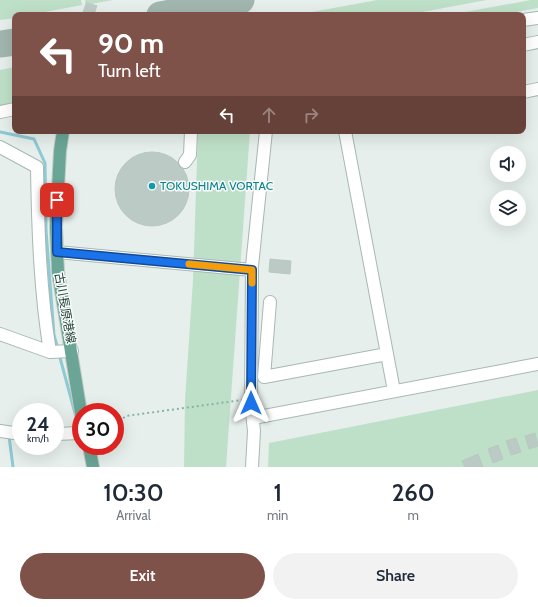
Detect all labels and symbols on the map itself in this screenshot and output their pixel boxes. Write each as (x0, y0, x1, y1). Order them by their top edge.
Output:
place label: TOKUSHIMA VORTAC (160, 178, 273, 193)
marker: TOKUSHIMA VORTAC (147, 181, 157, 191)
pin (40, 183, 74, 217)
street label: 古川長原港線 (52, 271, 79, 345)
position arrow (230, 382, 272, 424)
speed limit sign: 30 (72, 403, 124, 455)

